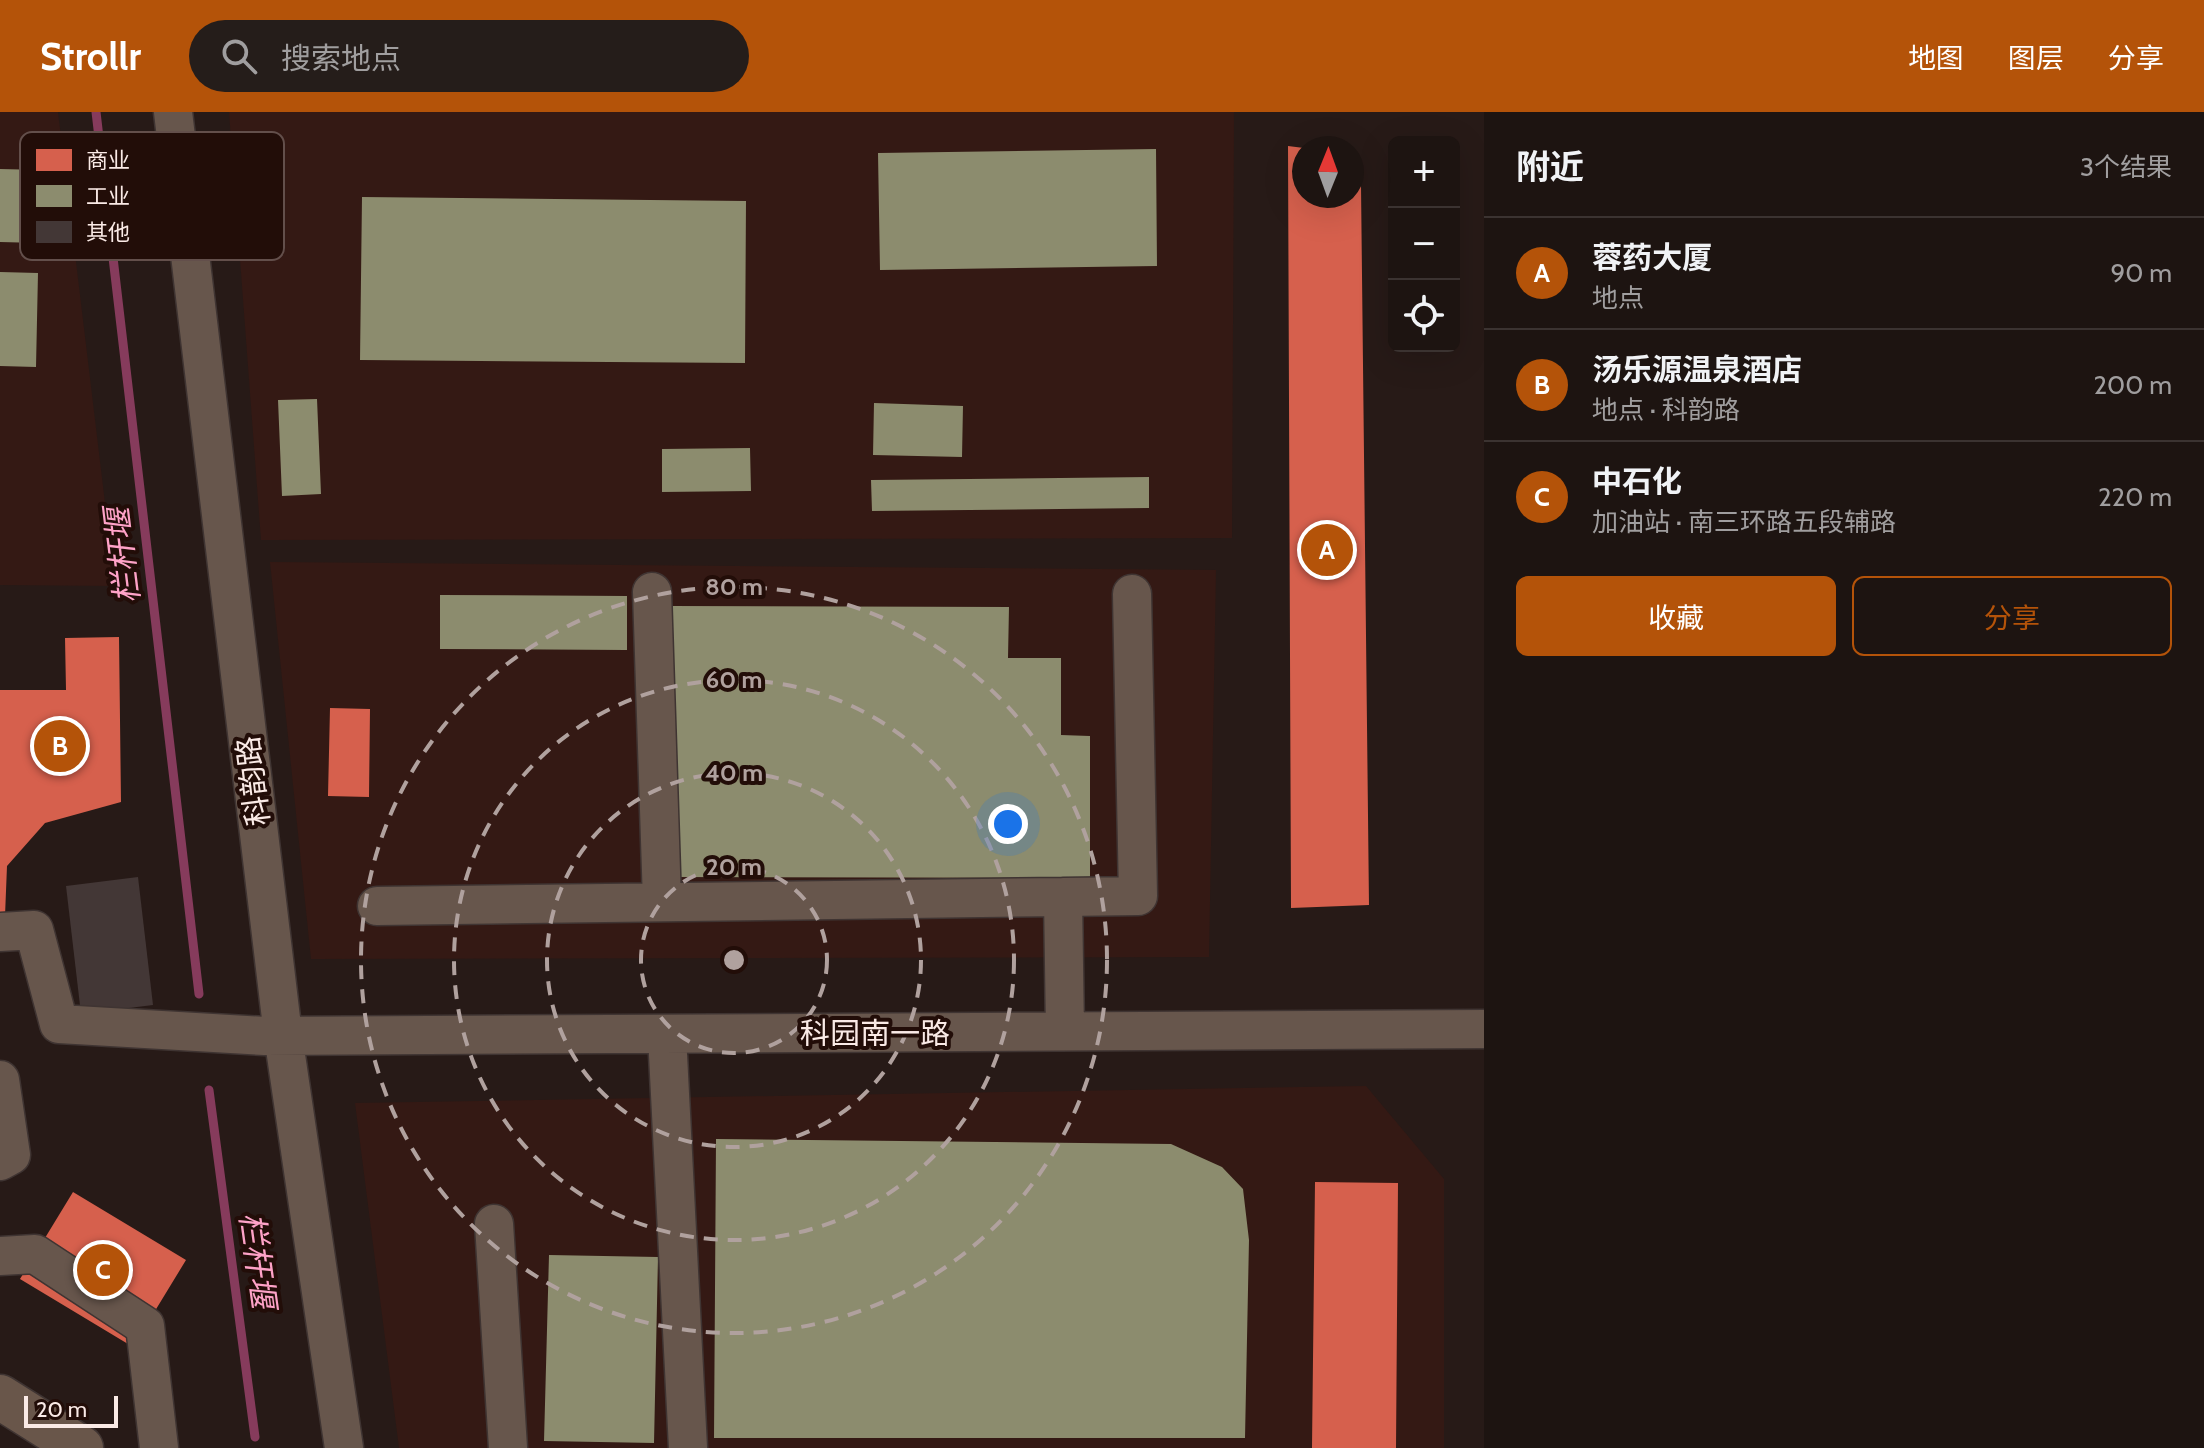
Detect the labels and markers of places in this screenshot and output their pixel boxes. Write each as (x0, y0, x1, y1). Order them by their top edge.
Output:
pin: A (1301, 520, 1353, 580)
pin: B (34, 716, 86, 776)
centre of rings (720, 946, 748, 974)
pin: C (77, 1240, 129, 1300)

